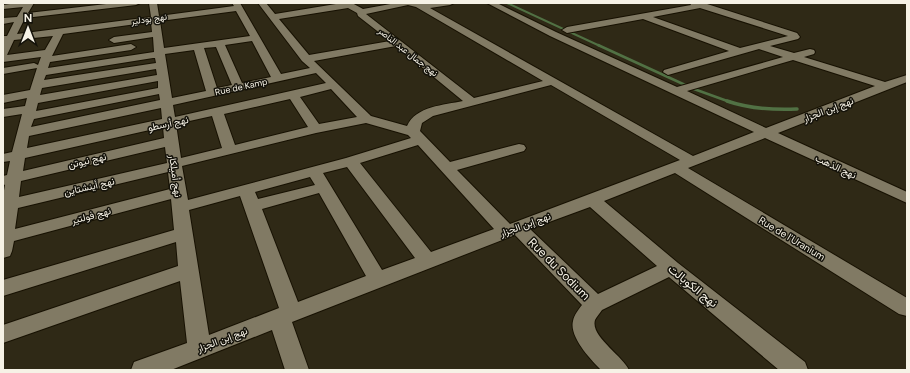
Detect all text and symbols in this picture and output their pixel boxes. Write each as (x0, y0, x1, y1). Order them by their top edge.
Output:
north arrow (8, 8, 48, 48)
street label: نهج بودلير (129, 10, 168, 28)
text: N (24, 12, 32, 25)
street label: نهج جمال عبد الناصر (375, 24, 441, 79)
street label: Rue de Kamp (214, 76, 268, 97)
street label: نهج إبن الجزار (800, 94, 855, 125)
street label: نهج أرسطو (147, 113, 190, 134)
street label: نهج نيوتن (67, 150, 108, 171)
street label: نهج الذهب (813, 151, 859, 182)
street label: نهج أميلكار (166, 153, 185, 198)
street label: نهج أينشتاين (63, 174, 116, 199)
street label: نهج فولتير (69, 204, 113, 227)
street label: نهج إبن الجزار (497, 209, 552, 240)
street label: Rue de l'Uranium (756, 213, 827, 263)
street label: Rue du Sodium (525, 235, 593, 303)
street label: نهج الكوبالت (664, 262, 721, 312)
street label: نهج إبن الجزار (194, 324, 249, 355)

